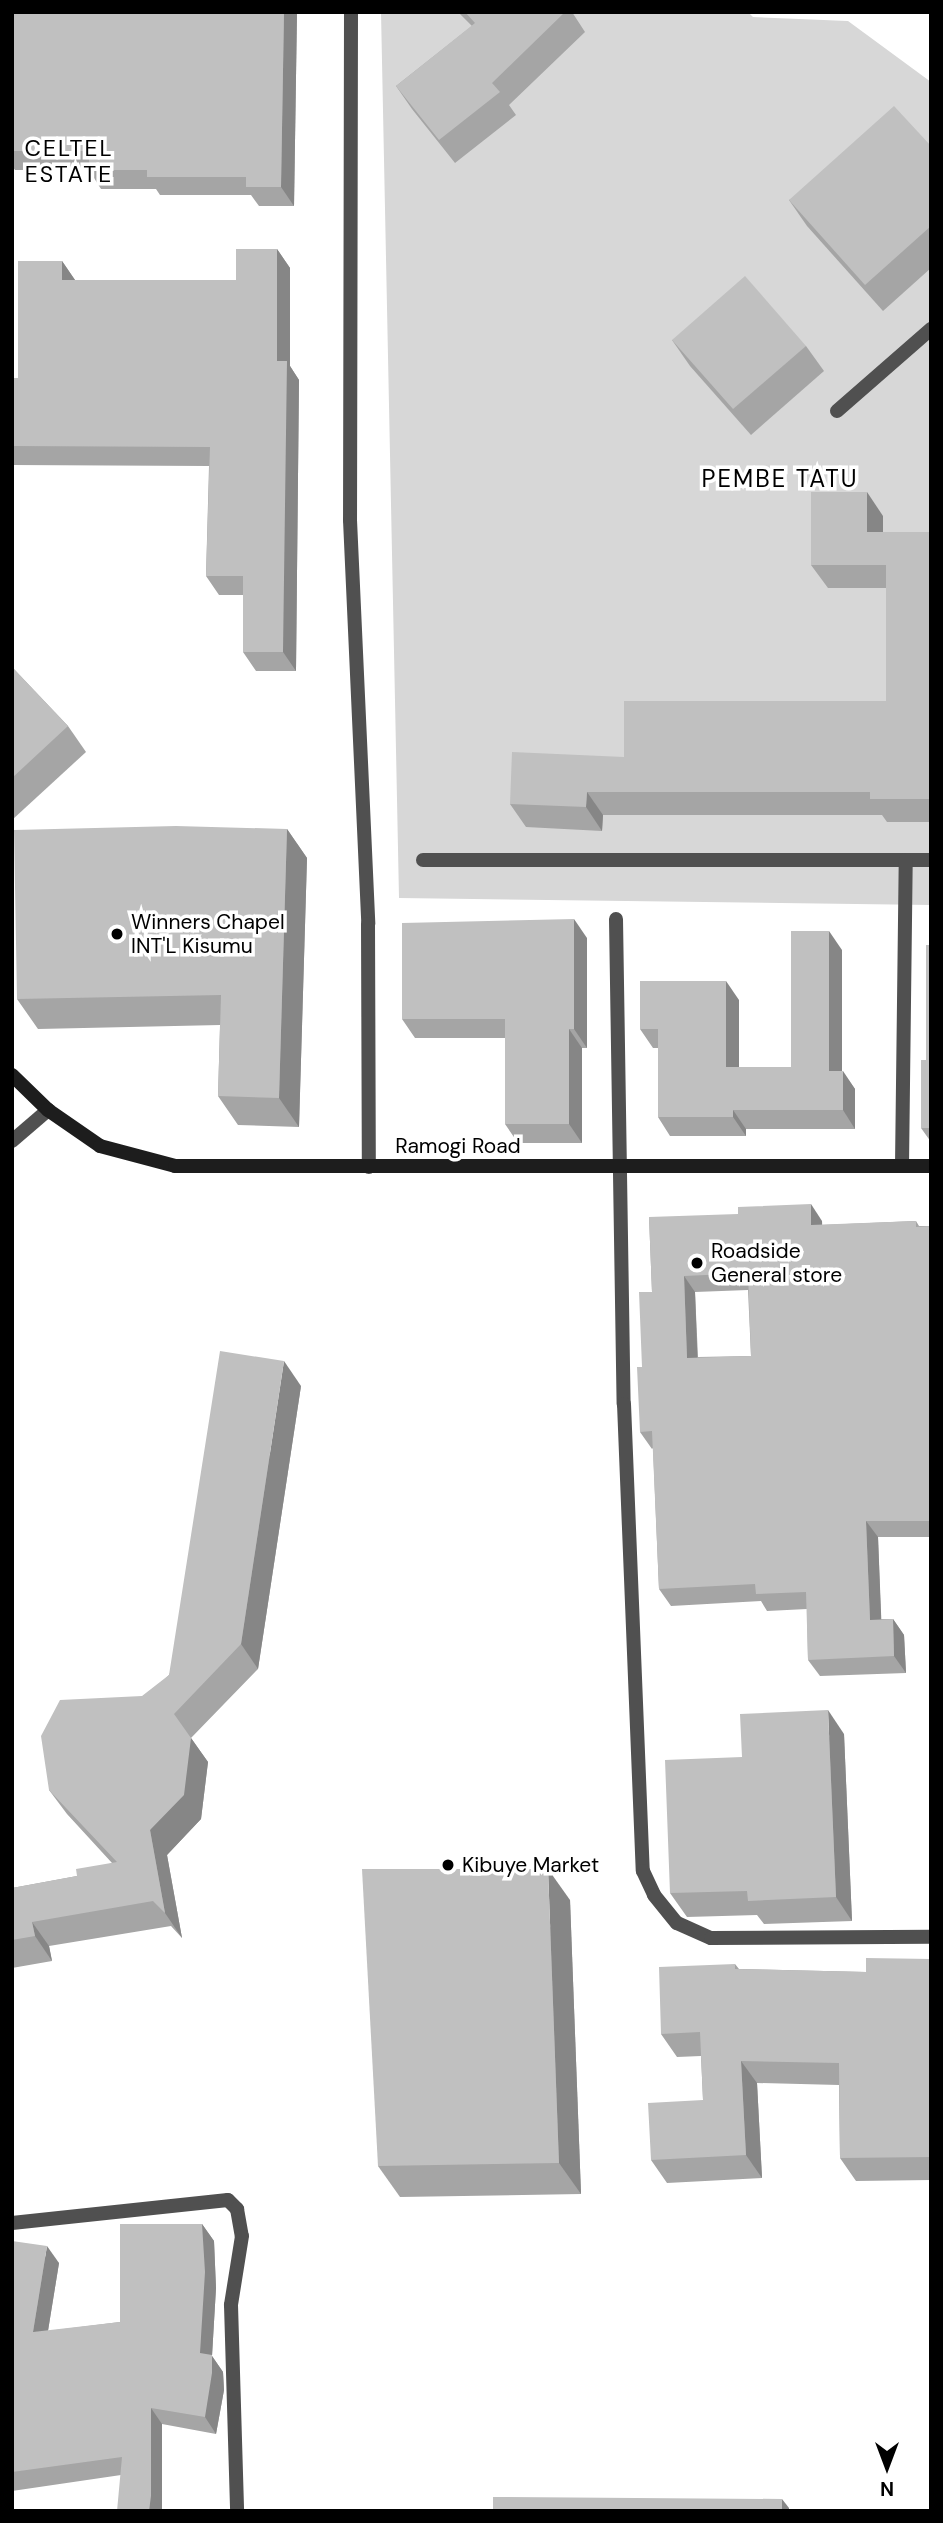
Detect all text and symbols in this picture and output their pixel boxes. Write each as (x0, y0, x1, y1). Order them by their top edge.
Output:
district label: CELTEL ESTATE (25, 134, 113, 188)
district label: PEMBE TATU (703, 465, 857, 493)
place label: Winners Chapel INT'L Kisumu (131, 909, 285, 959)
marker: Winners Chapel INT'L Kisumu (109, 926, 125, 942)
street label: Ramogi Road (395, 1133, 521, 1159)
place label: Roadside General store (711, 1238, 842, 1288)
marker: Roadside General store (689, 1255, 705, 1271)
place label: Kibuye Market (462, 1852, 599, 1878)
marker: Kibuye Market (440, 1857, 456, 1873)
north arrow (852, 2432, 922, 2502)
text: N (880, 2476, 894, 2501)

